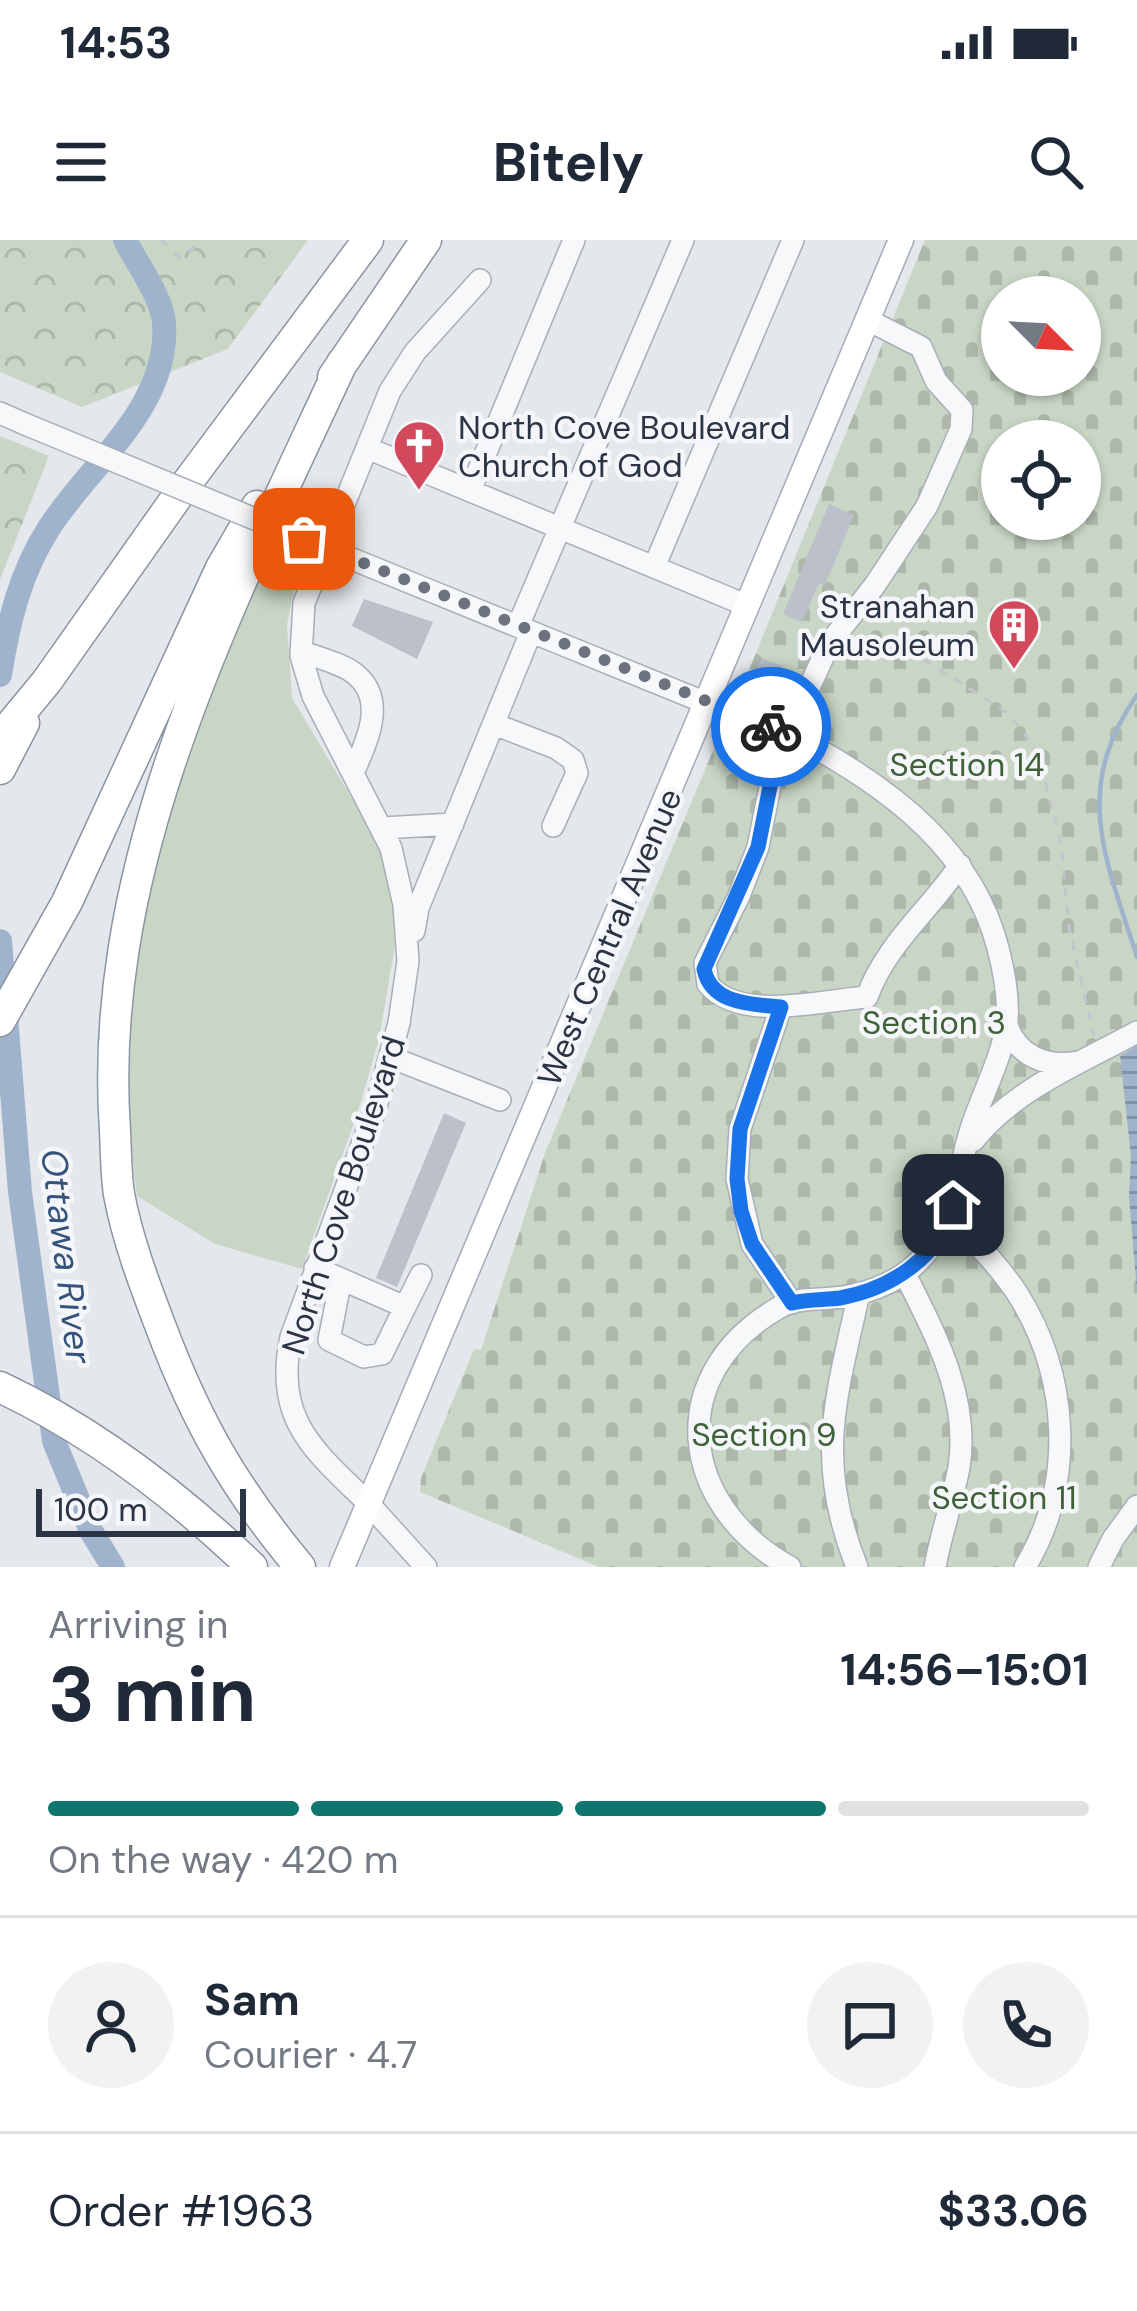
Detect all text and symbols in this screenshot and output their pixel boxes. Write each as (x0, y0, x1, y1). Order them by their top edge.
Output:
text: 14:53 (60, 13, 172, 72)
text: Bitely (493, 127, 644, 198)
icon: menu (48, 129, 114, 195)
icon: search (1023, 129, 1089, 195)
north arrow (981, 276, 1101, 396)
map controls (981, 276, 1101, 540)
place label: North Cove Boulevard Church of God (458, 406, 790, 487)
church icon: North Cove Boulevard Church of God (391, 418, 447, 492)
button: locate (981, 420, 1101, 540)
pin (253, 488, 355, 590)
icon: bag (271, 506, 337, 572)
place label: Stranahan Mausoleum (800, 585, 975, 666)
building icon: Stranahan Mausoleum (986, 597, 1042, 671)
courier (711, 667, 831, 787)
icon: bike (738, 694, 804, 760)
park label: Section 14 (890, 743, 1044, 786)
street label: West Central Avenue (527, 782, 692, 1093)
park label: Section 3 (862, 1001, 1006, 1044)
street label: North Cove Boulevard (272, 1030, 415, 1360)
water label: Ottawa River (30, 1146, 103, 1368)
pin (902, 1154, 1004, 1256)
icon: home (920, 1172, 986, 1238)
park label: Section 9 (691, 1413, 837, 1456)
park label: Section 11 (931, 1476, 1077, 1519)
scale bar (36, 1483, 246, 1536)
text: 100 m (54, 1488, 148, 1531)
text: Arriving in (48, 1599, 228, 1650)
text: 14:56–15:01 (840, 1640, 1089, 1699)
text: 3 min (48, 1644, 256, 1745)
text: On the way · 420 m (48, 1834, 399, 1885)
button: person (48, 1962, 174, 2088)
button: chat (807, 1962, 933, 2088)
button: phone (963, 1962, 1089, 2088)
text: Sam (204, 1970, 300, 2029)
text: Courier · 4.7 (204, 2029, 417, 2080)
text: Order #1963 (48, 2181, 314, 2240)
text: $33.06 (938, 2181, 1089, 2240)

